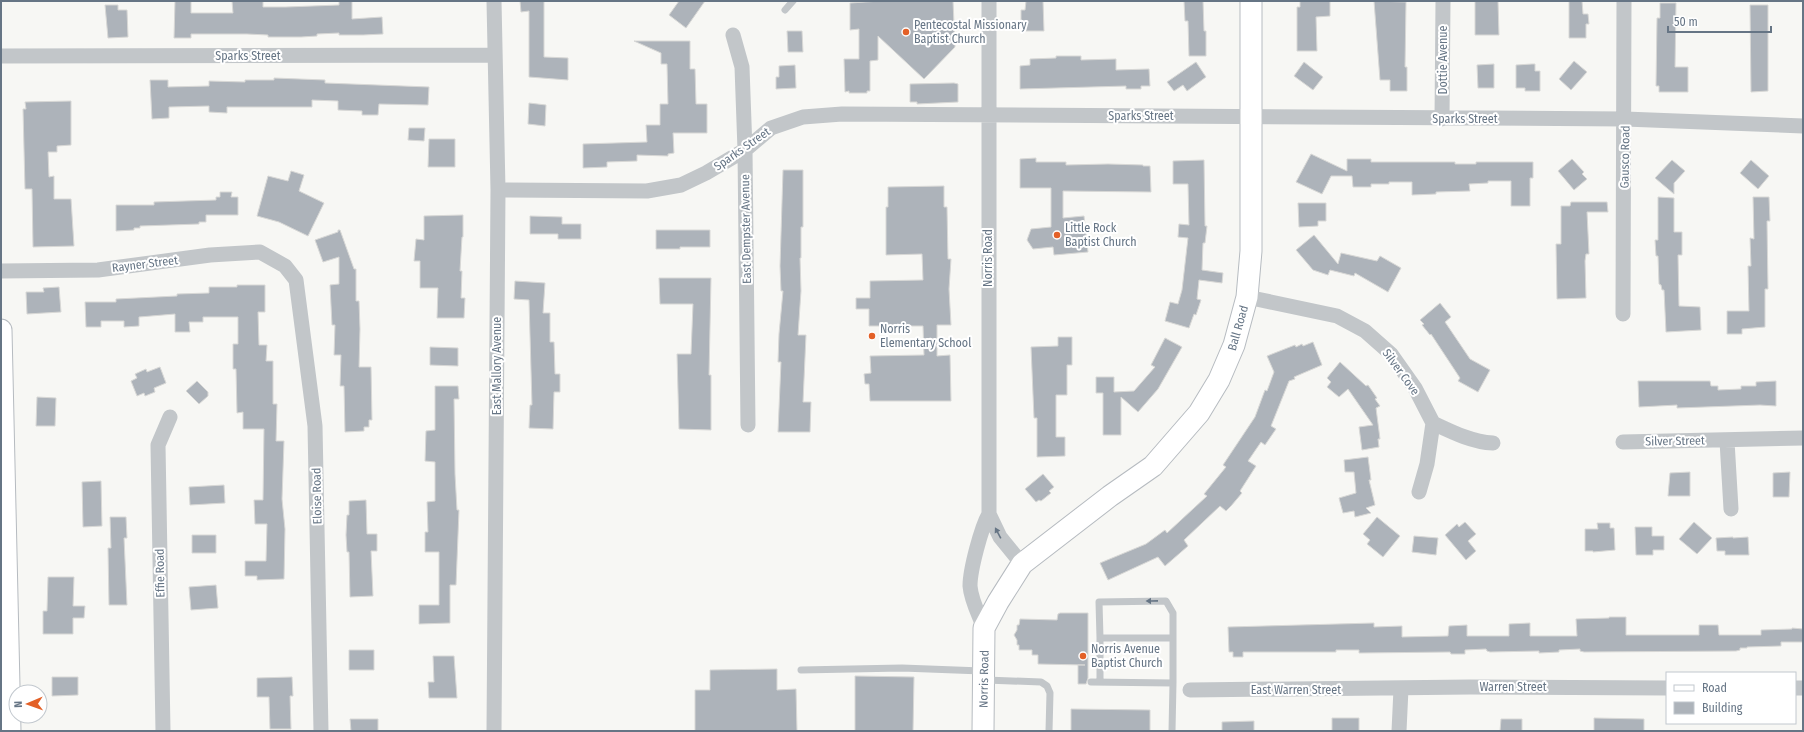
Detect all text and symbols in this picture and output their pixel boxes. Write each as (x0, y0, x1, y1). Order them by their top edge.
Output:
scale bar (1668, 8, 1771, 34)
text: 50 m (1674, 15, 1698, 29)
place label: Pentecostal Missionary Baptist Church (914, 18, 1027, 46)
street label: Dottie Avenue (1436, 25, 1450, 94)
marker: Pentecostal Missionary Baptist Church (901, 27, 911, 37)
street label: Sparks Street (215, 49, 281, 63)
street label: Sparks Street (1108, 109, 1174, 123)
street label: Sparks Street (1432, 112, 1498, 126)
street label: Sparks Street (711, 125, 773, 173)
street label: Gausco Road (1617, 125, 1633, 189)
street label: East Dempster Avenue (738, 174, 754, 284)
place label: Little Rock Baptist Church (1065, 221, 1137, 249)
street label: Norris Road (981, 229, 995, 287)
marker: Little Rock Baptist Church (1052, 230, 1062, 240)
street label: Rayner Street (111, 253, 179, 275)
street label: Ball Road (1225, 304, 1251, 352)
street label: East Mallory Avenue (490, 317, 504, 415)
place label: Norris Elementary School (880, 322, 971, 350)
marker: Norris Elementary School (867, 331, 877, 341)
street label: Silver Cove (1380, 346, 1422, 398)
street label: Silver Street (1645, 433, 1705, 449)
street label: Eloise Road (310, 468, 324, 524)
one-way arrow (995, 527, 1002, 538)
street label: Effie Road (153, 548, 167, 598)
one-way arrow (1145, 598, 1158, 604)
place label: Norris Avenue Baptist Church (1091, 642, 1163, 670)
street label: Norris Road (976, 650, 992, 708)
marker: Norris Avenue Baptist Church (1078, 651, 1088, 661)
legend (1666, 672, 1796, 724)
street label: Warren Street (1479, 680, 1547, 694)
text: Road (1702, 681, 1727, 695)
street label: East Warren Street (1251, 683, 1341, 697)
north arrow (8, 684, 48, 724)
text: N (12, 701, 25, 708)
text: Building (1702, 701, 1743, 715)

